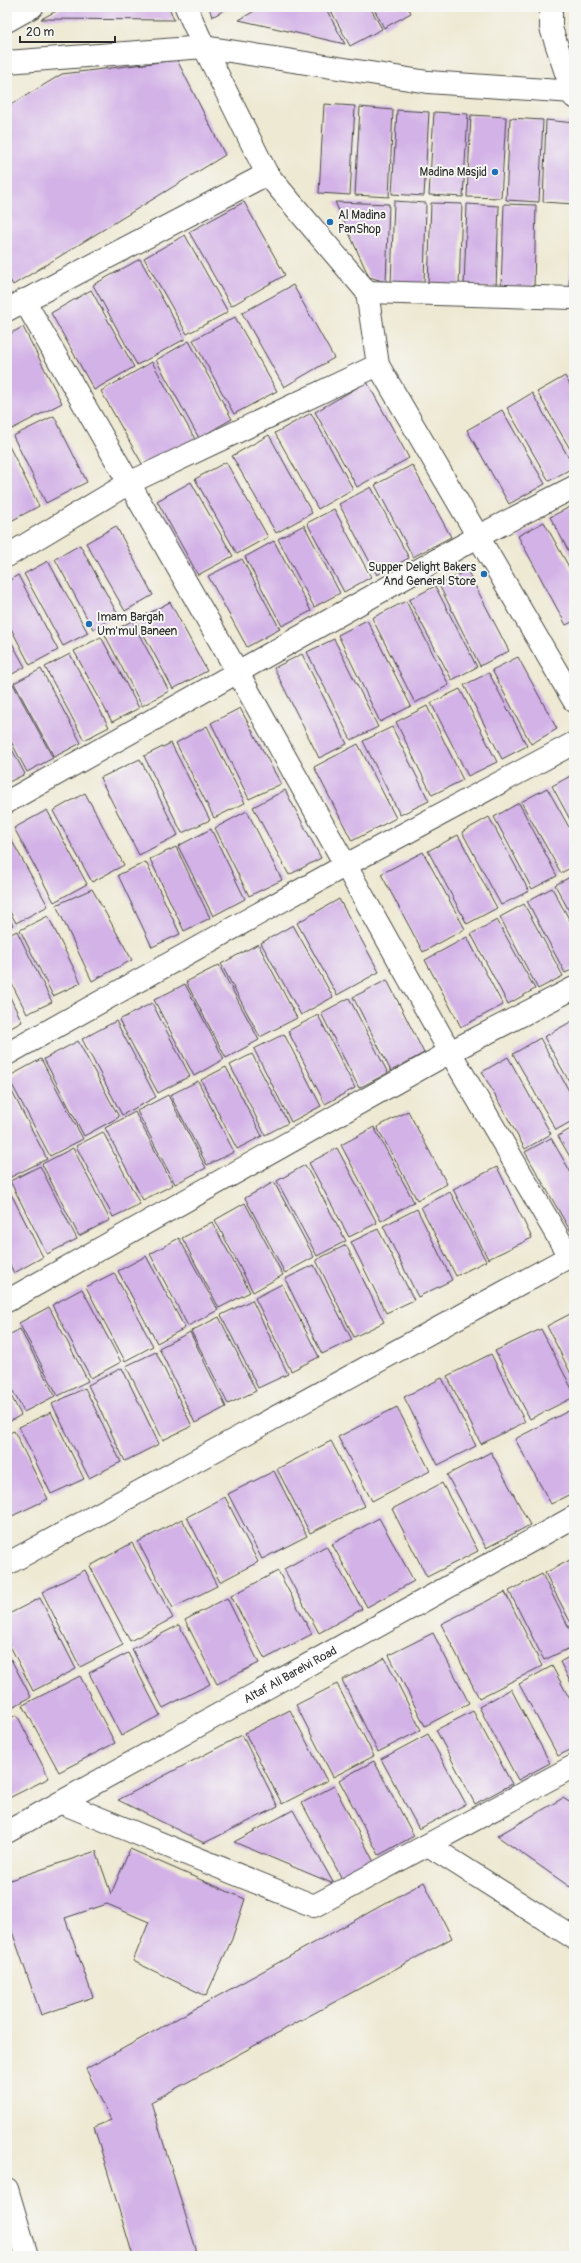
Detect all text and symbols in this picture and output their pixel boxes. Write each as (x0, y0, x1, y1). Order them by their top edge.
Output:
scale bar (20, 18, 115, 44)
text: 20 m (26, 25, 55, 40)
place label: Madina Masjid (420, 165, 487, 180)
marker: Madina Masjid (490, 167, 500, 177)
place label: Al Madina PanShop (338, 208, 386, 237)
marker: Al Madina PanShop (325, 217, 335, 227)
place label: Supper Delight Bakers And General Store (368, 560, 477, 589)
marker: Supper Delight Bakers And General Store (479, 569, 489, 579)
place label: Imam Bargah Um'mul Baneen (97, 610, 178, 639)
marker: Imam Bargah Um'mul Baneen (84, 619, 94, 629)
street label: Altaf Ali Barelvi Road (241, 1643, 340, 1707)

